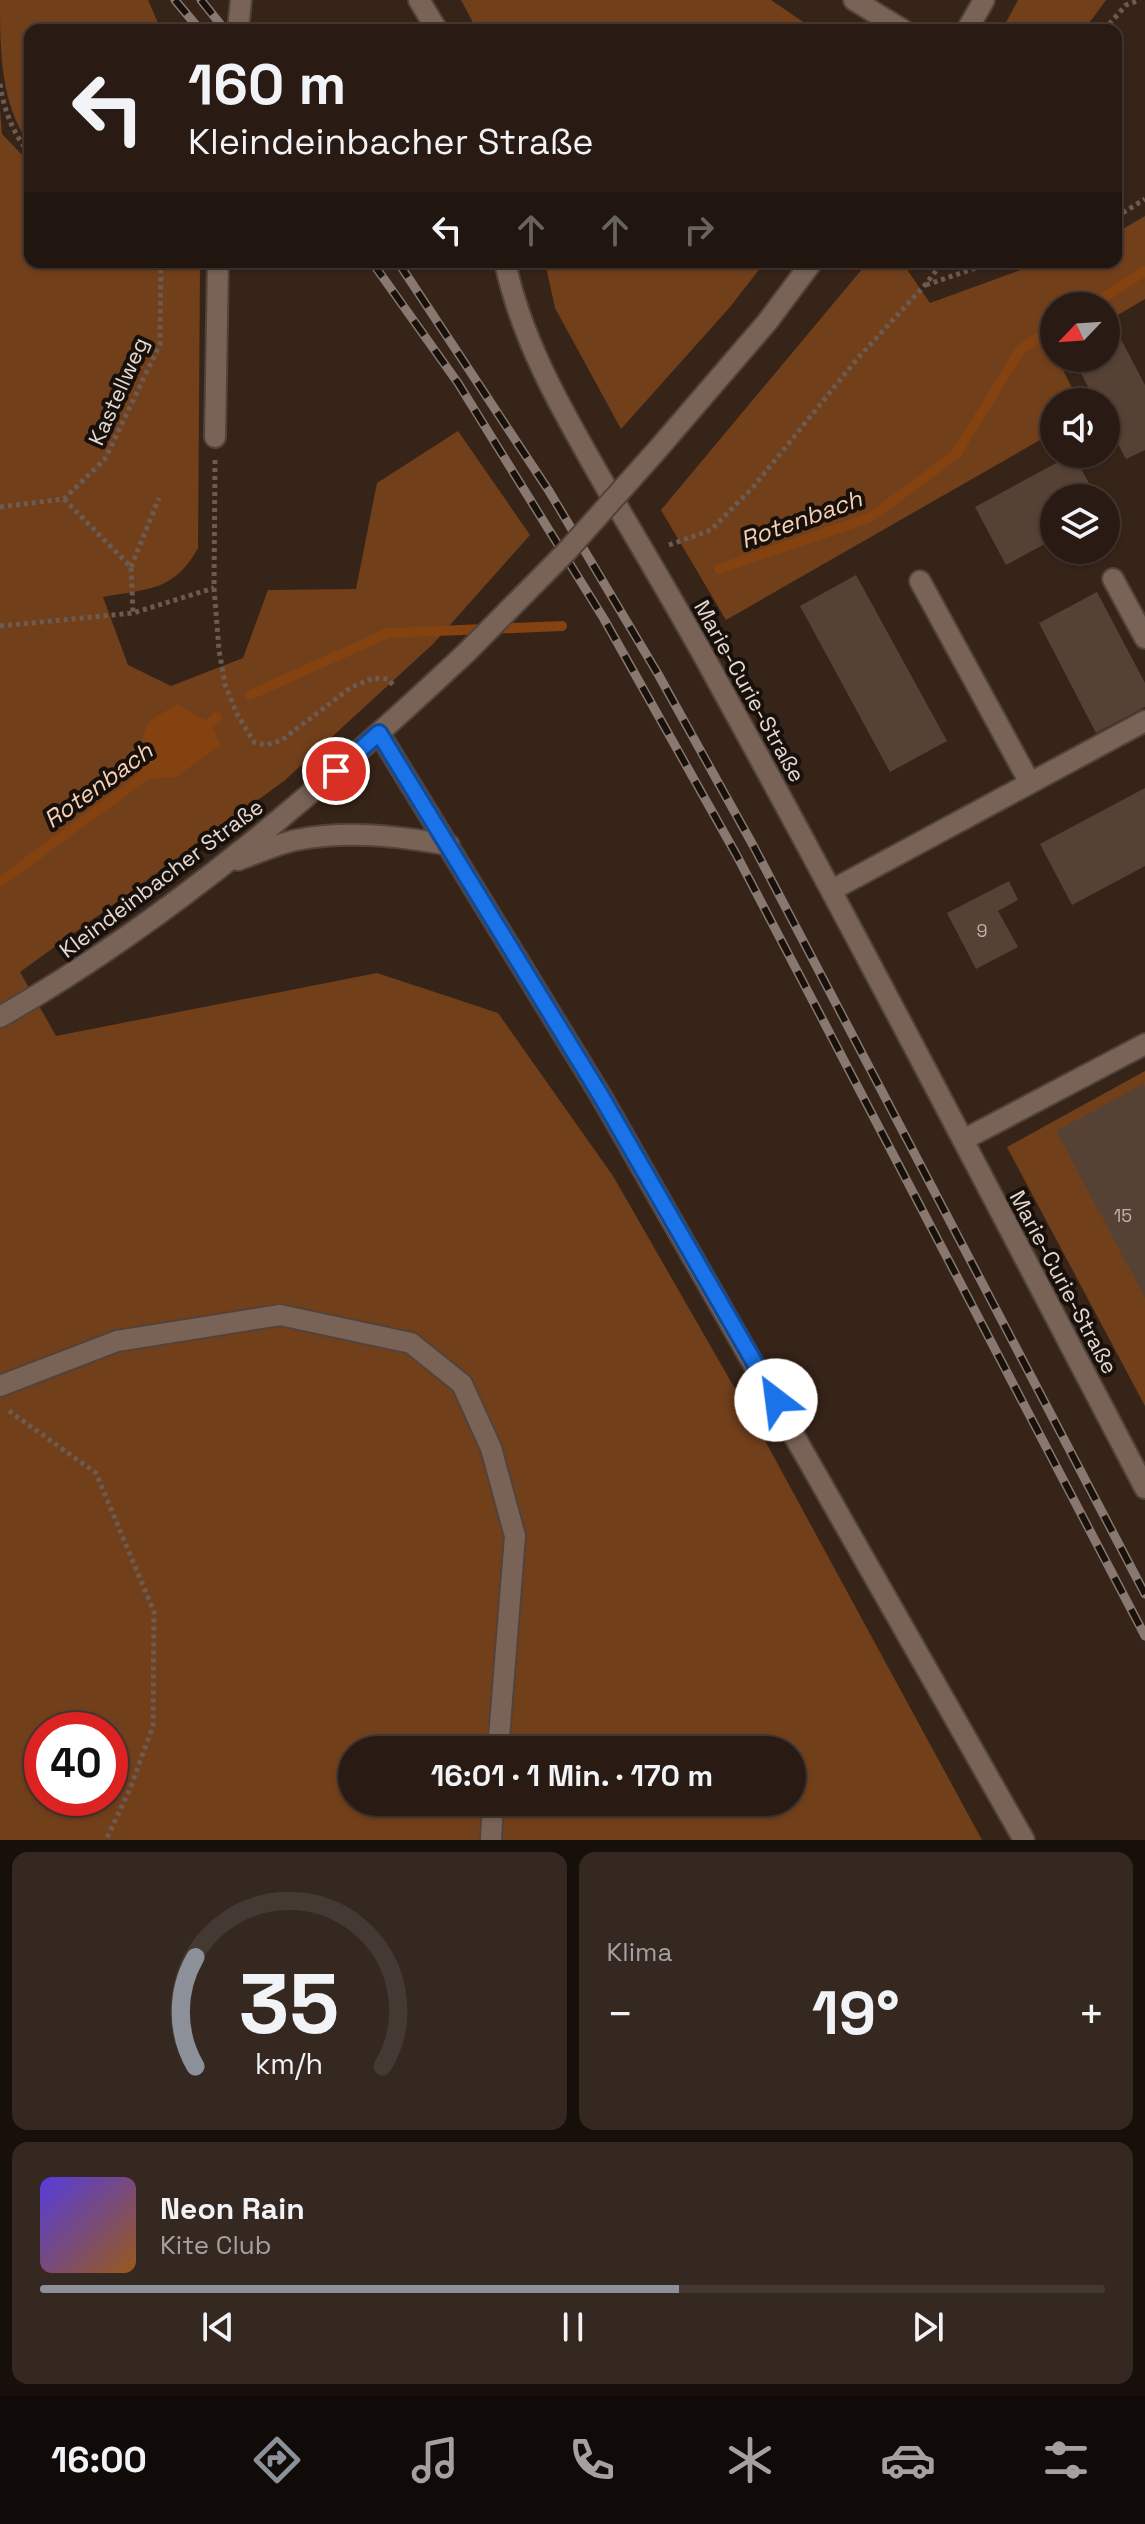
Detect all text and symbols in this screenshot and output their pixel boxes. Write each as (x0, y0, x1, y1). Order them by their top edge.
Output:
text: 160 m (188, 49, 346, 120)
icon: left (56, 56, 160, 160)
text: Kleindeinbacher Straße (188, 119, 594, 165)
icon: left (425, 208, 469, 252)
icon: ahead (509, 208, 553, 252)
icon: ahead (593, 208, 637, 252)
icon: right (677, 208, 721, 252)
north arrow (1040, 292, 1120, 372)
map controls (1040, 292, 1120, 564)
street label: Kastellweg (82, 333, 154, 449)
button: sound (1040, 388, 1120, 468)
water label: Rotenbach (736, 482, 867, 555)
button: layers (1040, 484, 1120, 564)
street label: Marie-Curie-Straße (688, 595, 812, 787)
water label: Rotenbach (38, 734, 160, 835)
pin (302, 737, 370, 805)
icon: arrive (314, 749, 358, 793)
street label: Kleindeinbacher Straße (54, 792, 268, 964)
house number: 9 (976, 919, 988, 942)
street label: Marie-Curie-Straße (1004, 1185, 1124, 1379)
house number: 15 (1114, 1204, 1132, 1227)
position arrow (734, 1358, 818, 1442)
speed limit sign: 40 (24, 1712, 128, 1816)
text: 16:01 · 1 Min. · 170 m (431, 1756, 713, 1795)
text: Klima (607, 1935, 672, 1969)
text: 35 (239, 1951, 340, 2057)
text: 19° (812, 1975, 900, 2052)
text: − (607, 1986, 634, 2042)
text: + (1078, 1986, 1105, 2042)
text: km/h (255, 2046, 323, 2082)
text: Neon Rain (160, 2189, 305, 2228)
text: Kite Club (160, 2228, 272, 2262)
icon: previous (196, 2305, 240, 2349)
icon: pause (551, 2305, 595, 2349)
icon: next (906, 2305, 950, 2349)
icon: directions (249, 2432, 305, 2488)
icon: music (407, 2432, 463, 2488)
icon: phone (564, 2432, 620, 2488)
icon: climate (722, 2432, 778, 2488)
icon: car (880, 2432, 936, 2488)
icon: filters (1038, 2432, 1094, 2488)
text: 16:00 (51, 2437, 147, 2483)

